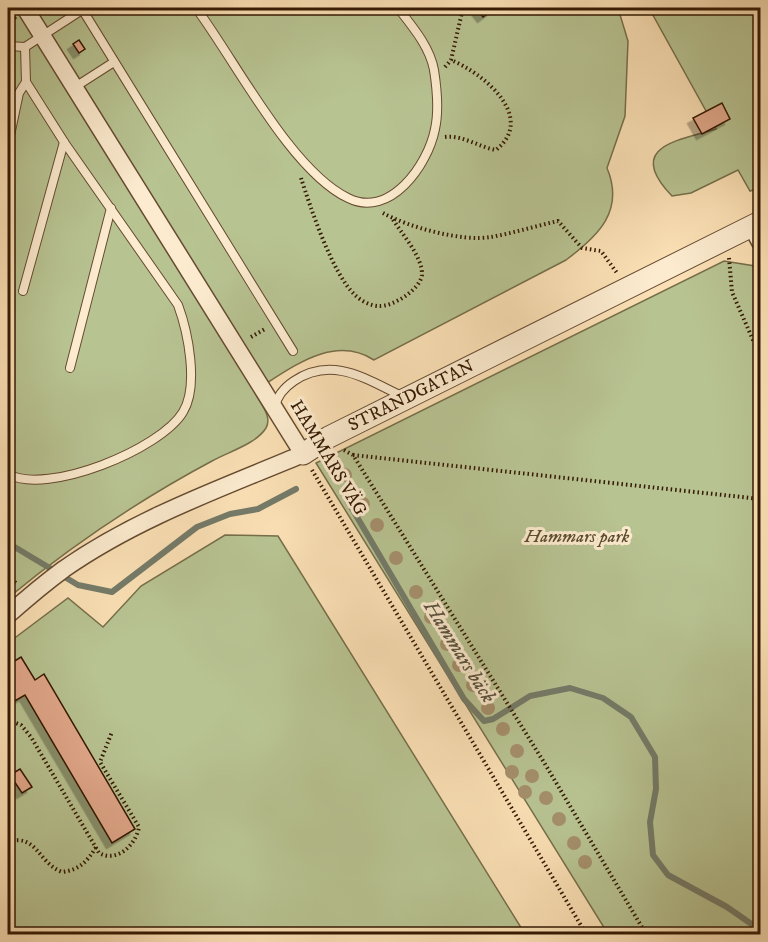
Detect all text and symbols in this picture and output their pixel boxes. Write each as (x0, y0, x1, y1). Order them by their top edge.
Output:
street label: STRANDGATAN (345, 355, 478, 437)
street label: HAMMARS VÄG (285, 396, 371, 520)
park label: Hammars park (524, 526, 630, 548)
water label: Hammars bäck (417, 595, 501, 708)

